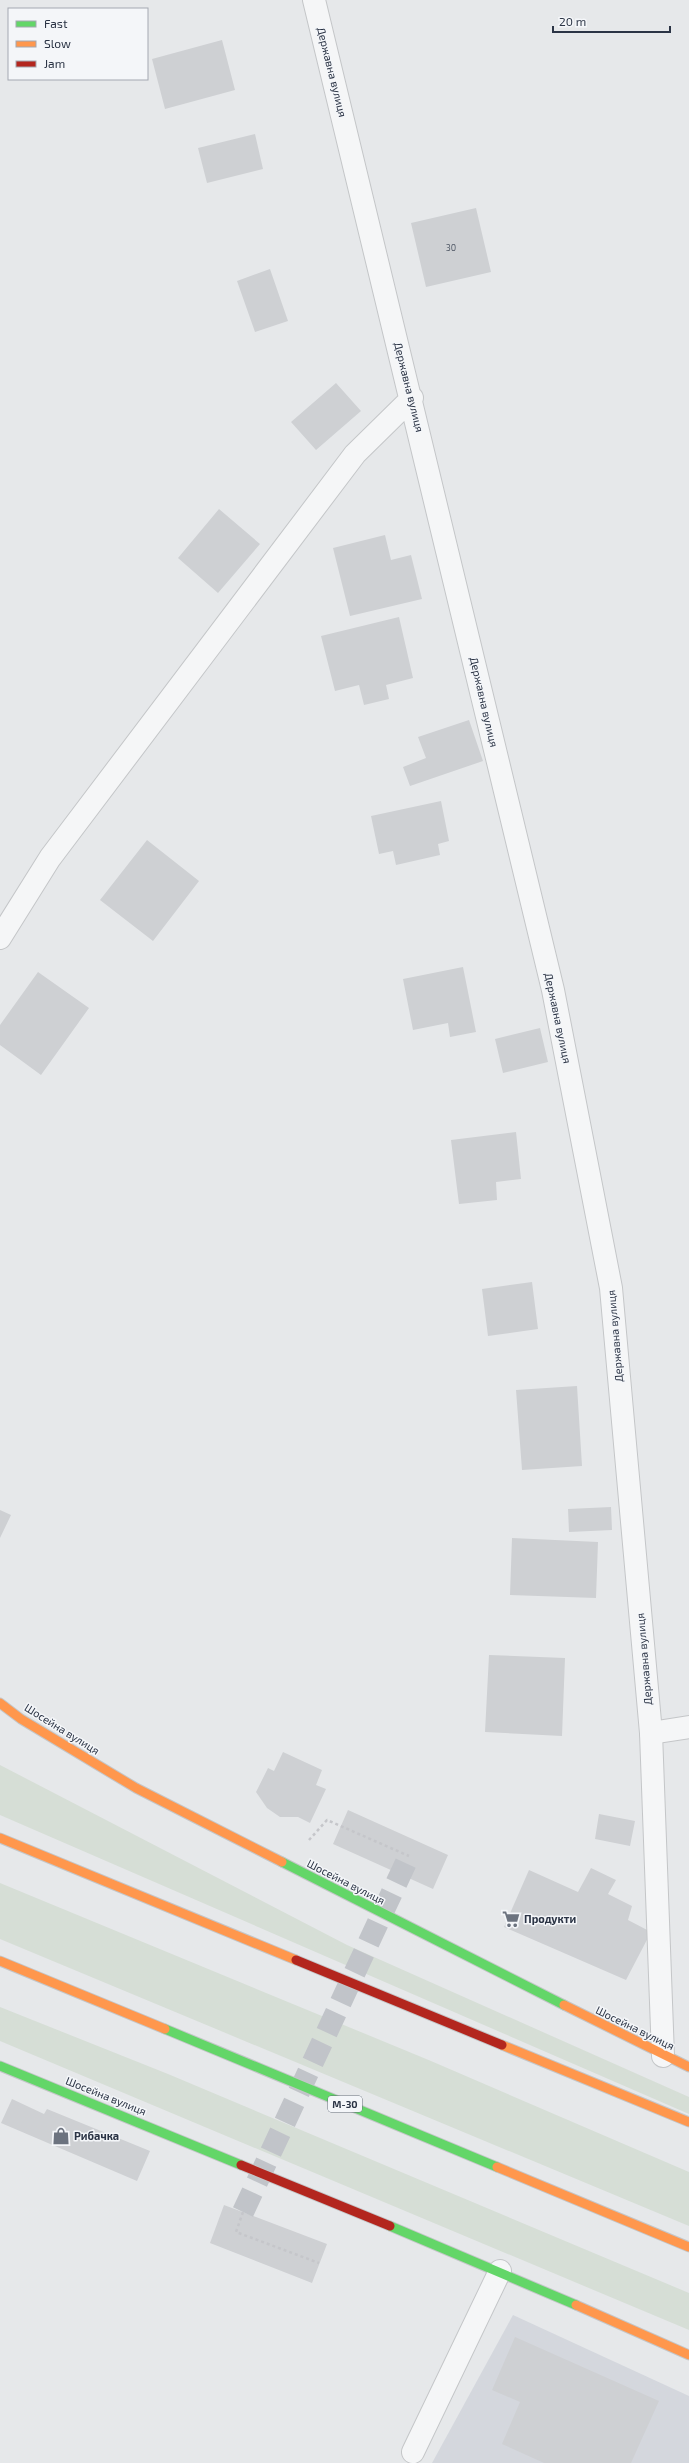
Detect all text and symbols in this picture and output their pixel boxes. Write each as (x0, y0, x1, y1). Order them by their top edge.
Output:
legend (8, 8, 148, 80)
scale bar (553, 8, 670, 34)
text: 20 m (559, 14, 586, 28)
text: Fast (44, 16, 68, 30)
street label: Державна вулиця (314, 25, 350, 119)
text: Slow (44, 36, 71, 50)
text: Jam (44, 56, 65, 70)
house number: 30 (446, 242, 456, 253)
street label: Державна вулиця (391, 340, 427, 434)
street label: Державна вулиця (467, 655, 501, 749)
street label: Державна вулиця (542, 971, 574, 1065)
street label: Державна вулиця (604, 1289, 626, 1383)
street label: Державна вулиця (633, 1612, 655, 1706)
street label: Шосейна вулиця (22, 1700, 102, 1758)
street label: Шосейна вулиця (305, 1856, 387, 1908)
supermarket icon: Продукти (501, 1909, 521, 1929)
place label: Продукти (524, 1912, 576, 1925)
street label: Шосейна вулиця (593, 2003, 677, 2053)
street label: Шосейна вулиця (64, 2073, 148, 2119)
road number: М-30 (328, 2096, 362, 2112)
shop icon: Рибачка (51, 2126, 71, 2146)
place label: Рибачка (74, 2129, 119, 2142)

